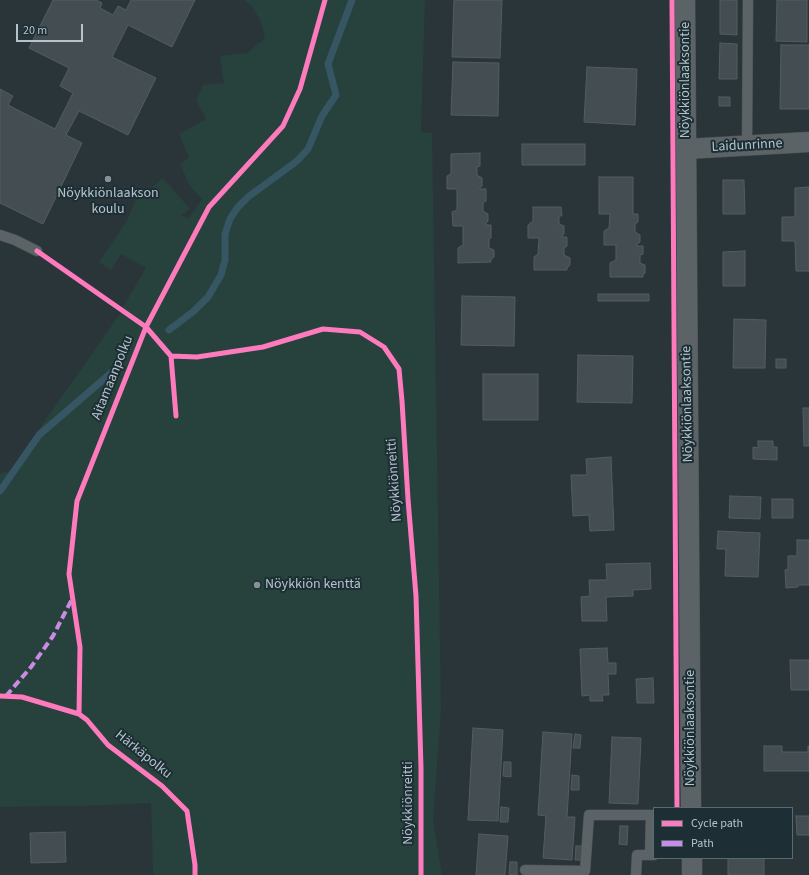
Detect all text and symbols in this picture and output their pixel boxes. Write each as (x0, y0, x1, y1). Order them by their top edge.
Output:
scale bar (18, 16, 85, 42)
text: 20 m (23, 22, 47, 39)
street label: Nöykkiönlaaksontie (678, 22, 694, 138)
street label: Laidunrinne (711, 136, 783, 156)
marker: Nöykkiönlaakson koulu (103, 174, 113, 184)
place label: Nöykkiönlaakson koulu (57, 186, 159, 218)
street label: Aitamaanpolku (89, 334, 137, 422)
street label: Nöykkiönlaaksontie (679, 346, 697, 462)
street label: Nöykkiönreitti (384, 438, 406, 522)
place label: Nöykkiön kenttä (265, 577, 361, 593)
marker: Nöykkiön kenttä (252, 580, 262, 590)
street label: Nöykkiönlaaksontie (683, 670, 699, 786)
street label: Härkäpolku (111, 727, 175, 783)
street label: Nöykkiönreitti (401, 761, 417, 845)
legend (653, 807, 793, 859)
text: Cycle path (691, 815, 743, 832)
text: Path (691, 835, 714, 852)

